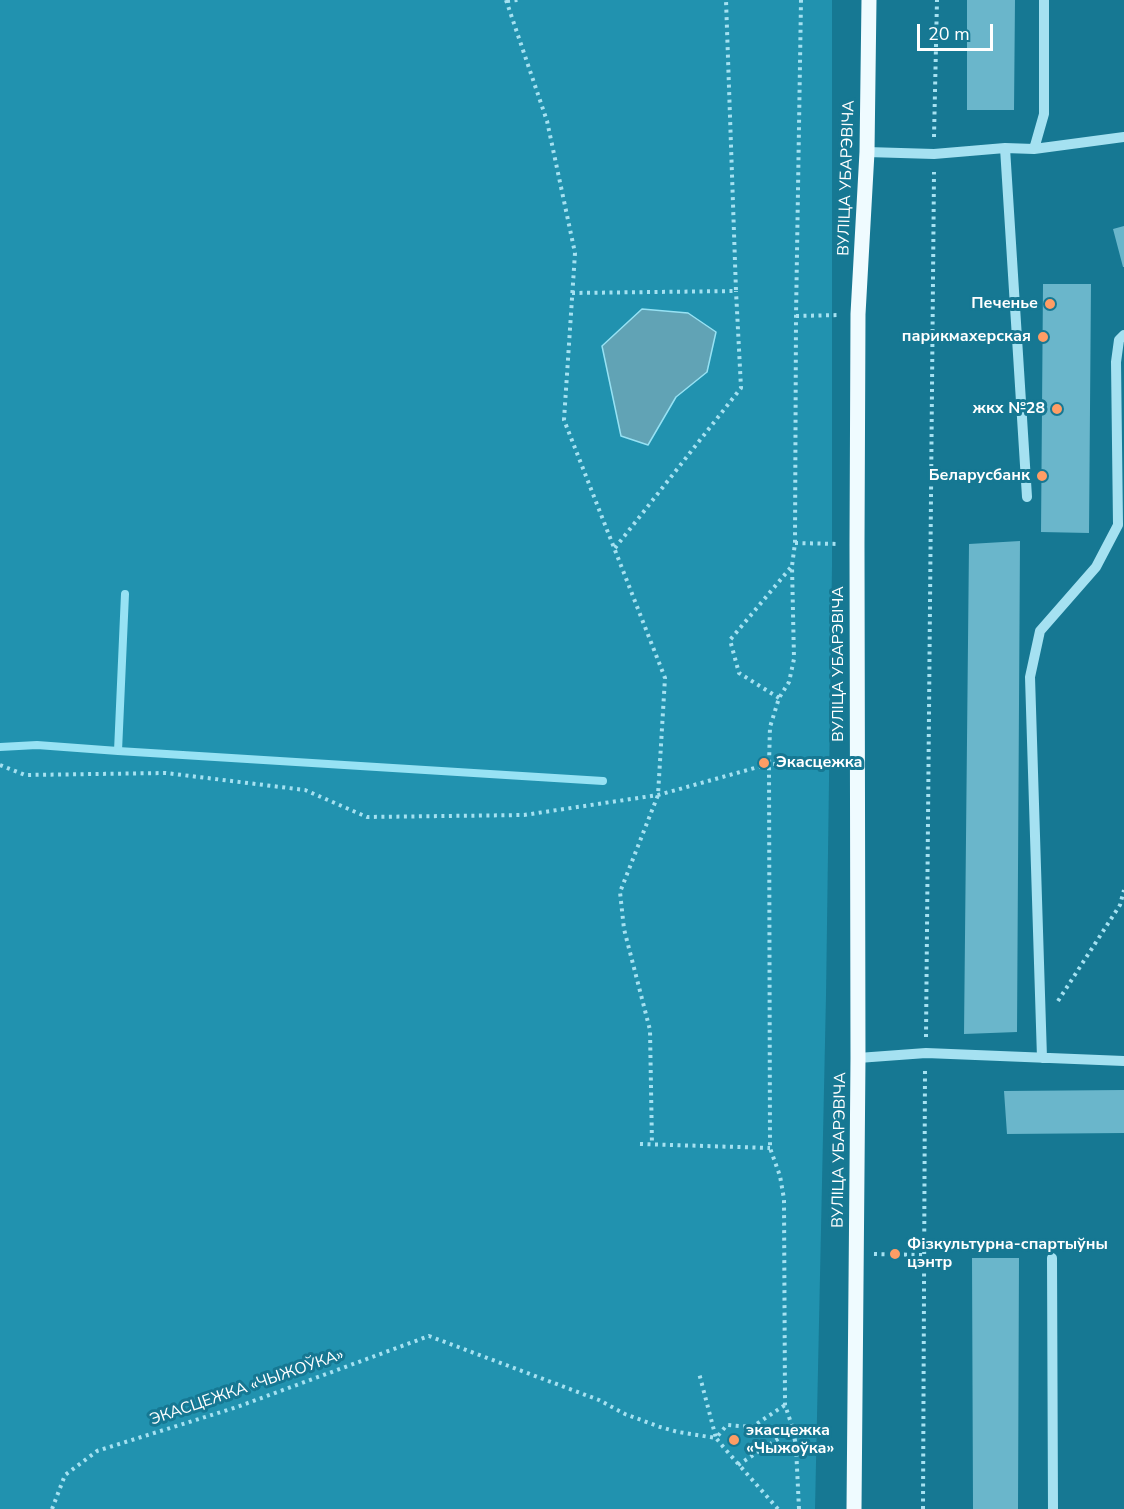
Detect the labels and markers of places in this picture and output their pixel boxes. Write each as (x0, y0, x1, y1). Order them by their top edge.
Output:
place label: Печенье (971, 294, 1038, 314)
marker: Печенье (1043, 297, 1057, 311)
place label: парикмахерская (902, 327, 1031, 347)
marker: парикмахерская (1036, 330, 1050, 344)
place label: жкх №28 (973, 399, 1045, 419)
marker: жкх №28 (1050, 402, 1064, 416)
place label: Беларусбанк (929, 466, 1030, 486)
marker: Беларусбанк (1035, 469, 1049, 483)
place label: Экасцежка (776, 753, 863, 773)
marker: Экасцежка (757, 756, 771, 770)
place label: Фізкультурна-спартыўны цэнтр (907, 1235, 1108, 1273)
marker: Фізкультурна-спартыўны цэнтр (888, 1247, 902, 1261)
place label: экасцежка «Чыжоўка» (746, 1421, 834, 1459)
marker: экасцежка «Чыжоўка» (727, 1433, 741, 1447)

